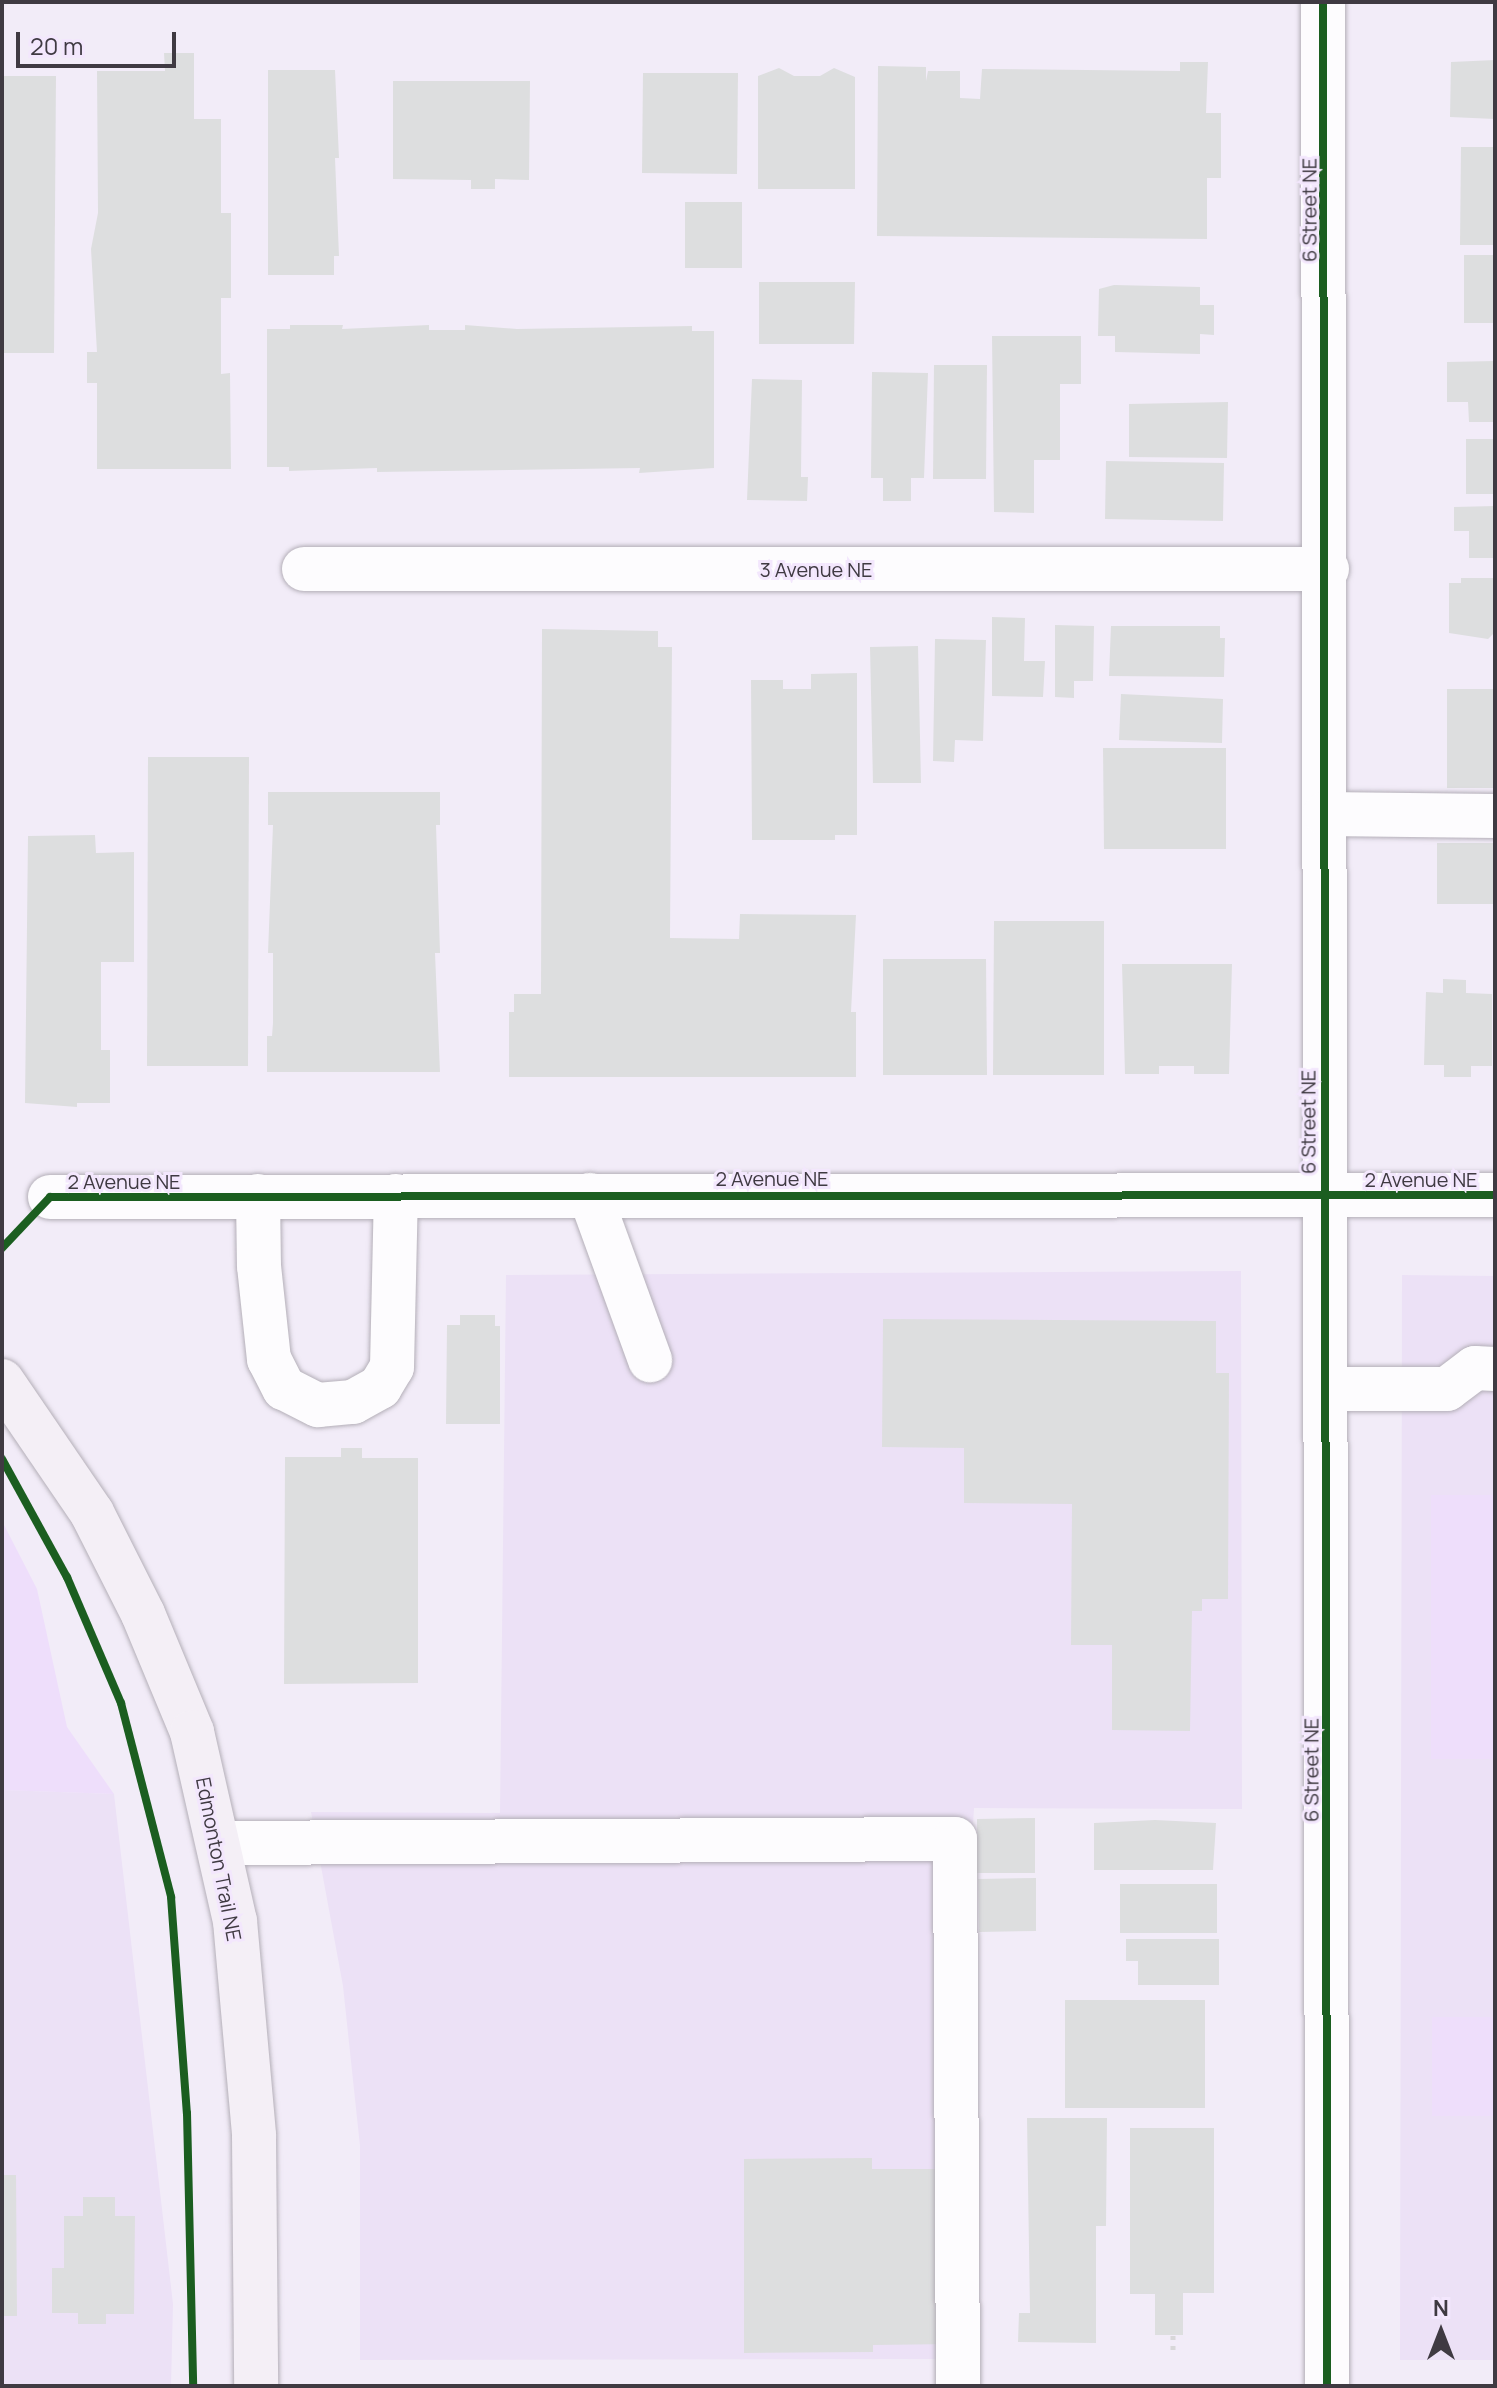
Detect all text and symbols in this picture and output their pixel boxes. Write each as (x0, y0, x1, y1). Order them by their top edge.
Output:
scale bar (20, 16, 180, 66)
text: 20 m (30, 29, 83, 62)
street label: 6 Street NE (1297, 158, 1321, 262)
street label: 3 Avenue NE (760, 557, 872, 581)
street label: 6 Street NE (1296, 1070, 1320, 1174)
street label: 2 Avenue NE (716, 1166, 828, 1190)
street label: 2 Avenue NE (1365, 1167, 1477, 1191)
street label: 2 Avenue NE (68, 1169, 180, 1193)
street label: 6 Street NE (1299, 1718, 1323, 1822)
street label: Edmonton Trail NE (191, 1775, 247, 1943)
north arrow (1401, 2292, 1481, 2372)
text: N (1433, 2293, 1449, 2323)

